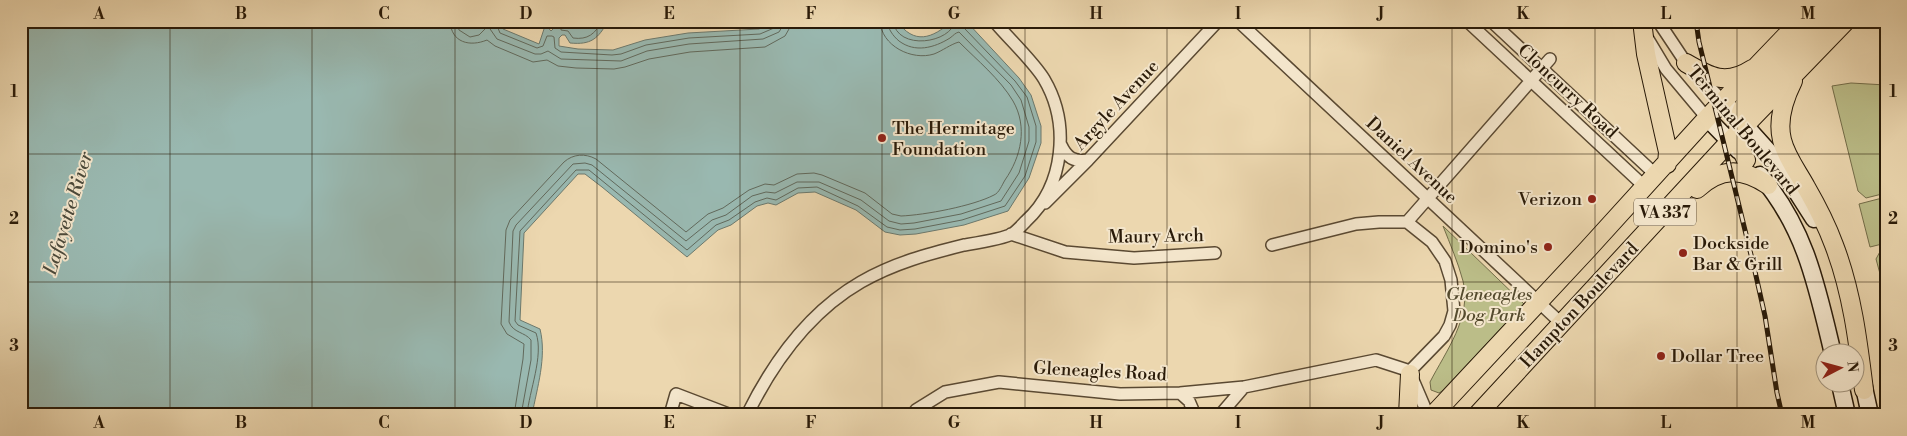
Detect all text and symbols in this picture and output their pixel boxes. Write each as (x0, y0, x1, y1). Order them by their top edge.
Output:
text: A (92, 4, 105, 24)
text: B (235, 4, 247, 24)
text: C (378, 4, 390, 24)
text: D (520, 4, 533, 24)
text: E (663, 4, 675, 24)
text: F (805, 4, 817, 24)
text: G (948, 4, 961, 24)
text: H (1089, 4, 1103, 24)
text: I (1235, 4, 1241, 24)
text: J (1376, 4, 1384, 24)
text: K (1517, 4, 1531, 24)
text: L (1661, 4, 1672, 24)
text: M (1801, 4, 1816, 24)
street label: Cloncurry Road (1513, 39, 1623, 144)
street label: Argyle Avenue (1068, 55, 1164, 156)
street label: Terminal Boulevard (1682, 61, 1804, 200)
text: 1 (10, 82, 18, 102)
text: 1 (1889, 82, 1897, 102)
street label: Daniel Avenue (1361, 112, 1462, 209)
place label: The Hermitage Foundation (892, 117, 1015, 161)
marker: The Hermitage Foundation (876, 132, 888, 144)
water label: Lafayette River (38, 148, 98, 278)
place label: Verizon (1517, 188, 1582, 211)
marker: Verizon (1586, 193, 1598, 205)
road number: VA 337 (1634, 198, 1696, 226)
text: 2 (9, 209, 19, 229)
text: 2 (1888, 209, 1898, 229)
street label: Maury Arch (1108, 224, 1204, 249)
place label: Dockside Bar & Grill (1692, 232, 1783, 276)
place label: Domino's (1459, 236, 1538, 259)
street label: Hampton Boulevard (1515, 237, 1644, 373)
marker: Domino's (1542, 241, 1554, 253)
marker: Dockside Bar & Grill (1677, 247, 1689, 259)
park label: Gleneagles Dog Park (1446, 283, 1532, 327)
text: 3 (9, 336, 19, 356)
text: 3 (1888, 336, 1898, 356)
north arrow (1814, 344, 1864, 394)
place label: Dollar Tree (1671, 345, 1764, 368)
marker: Dollar Tree (1655, 350, 1667, 362)
street label: Gleneagles Road (1033, 357, 1168, 387)
text: N (1842, 360, 1861, 373)
text: A (92, 413, 105, 433)
text: B (235, 413, 247, 433)
text: C (378, 413, 390, 433)
text: D (520, 413, 533, 433)
text: E (663, 413, 675, 433)
text: F (805, 413, 817, 433)
text: G (948, 413, 961, 433)
text: H (1089, 413, 1103, 433)
text: I (1235, 413, 1241, 433)
text: J (1376, 413, 1384, 433)
text: K (1517, 413, 1531, 433)
text: L (1661, 413, 1672, 433)
text: M (1801, 413, 1816, 433)

